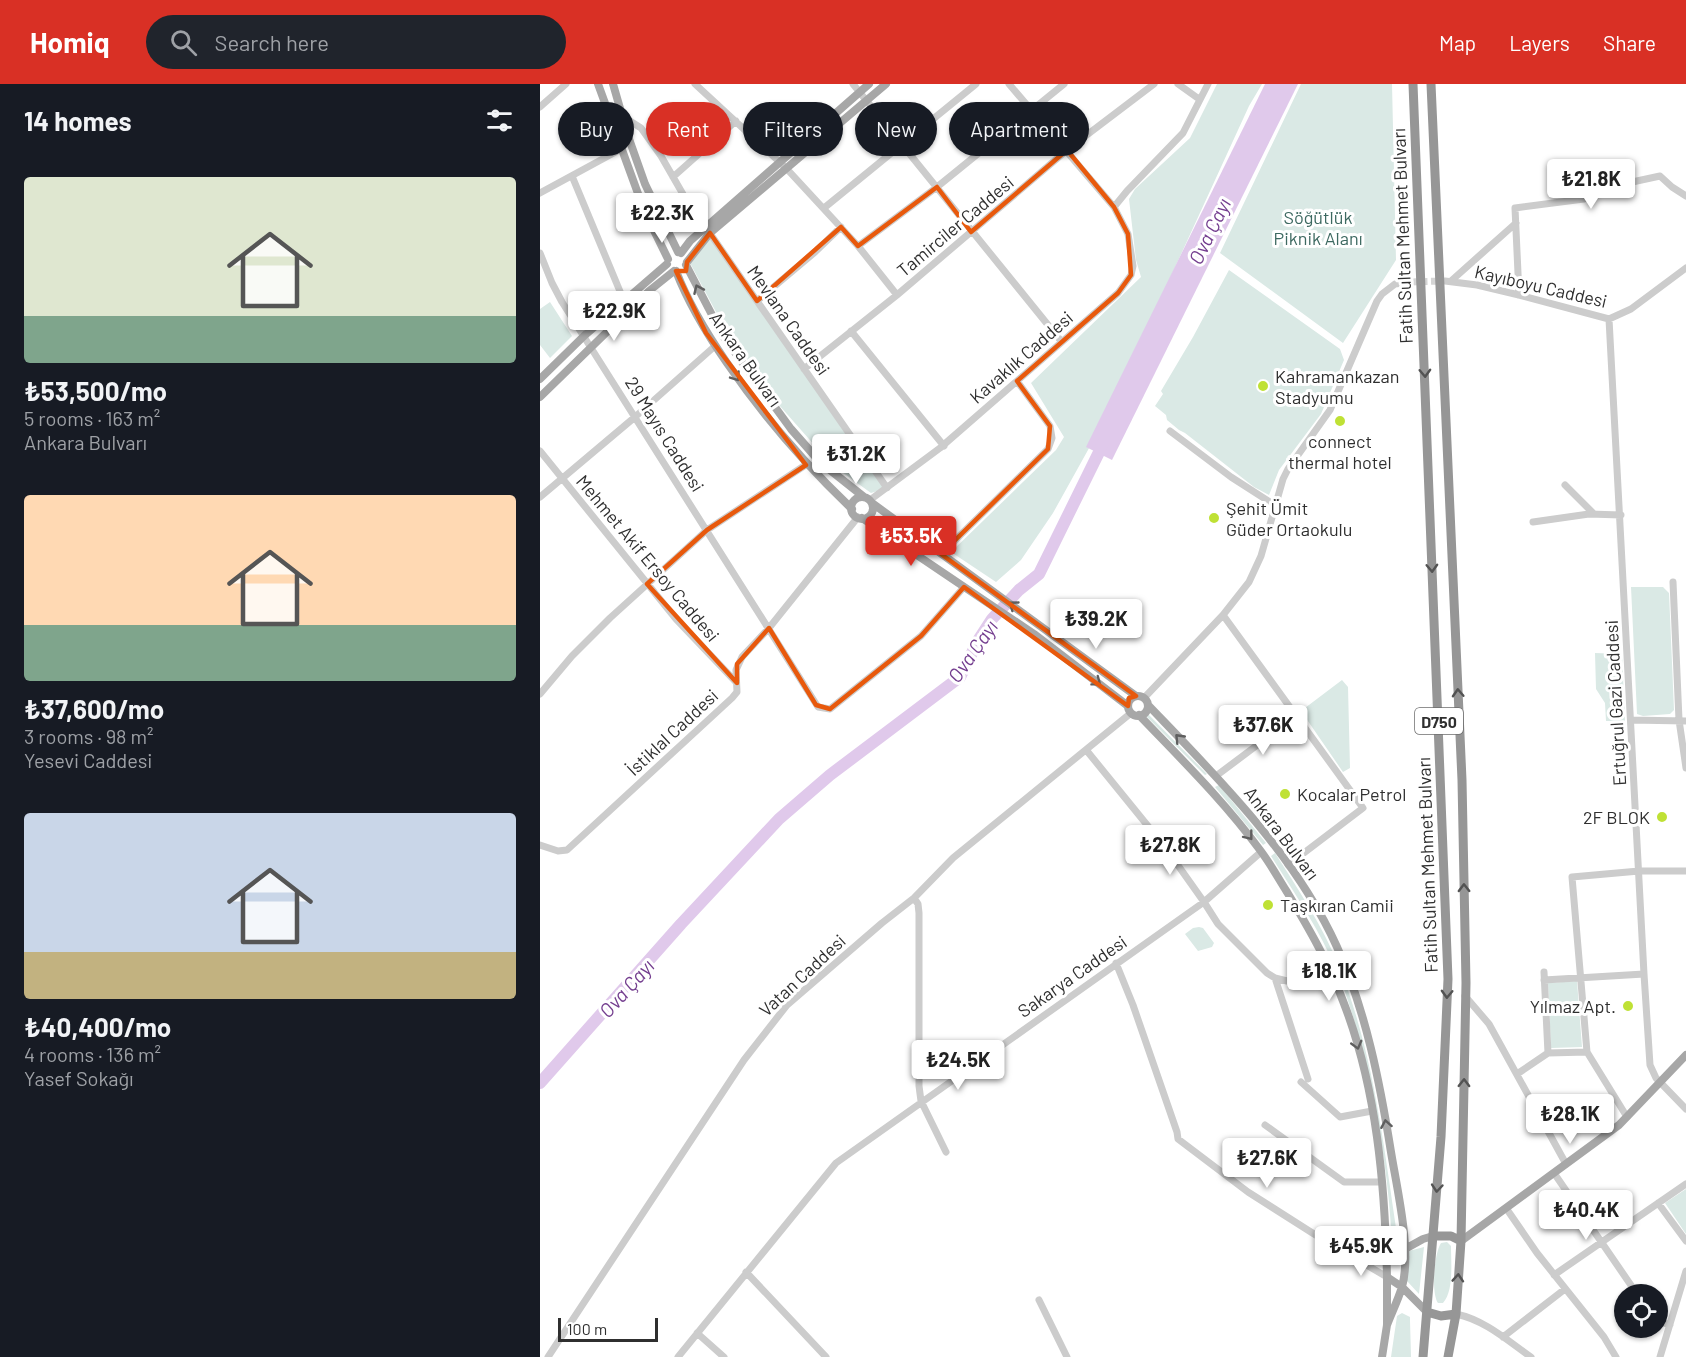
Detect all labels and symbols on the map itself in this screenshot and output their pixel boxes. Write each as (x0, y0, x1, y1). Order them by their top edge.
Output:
street label: Fatih Sultan Mehmet Bulvarı (1387, 128, 1417, 344)
pin: ₺21.8K (1542, 159, 1640, 210)
street label: Tamirciler Caddesi (892, 171, 1018, 281)
pin: ₺22.3K (613, 193, 711, 244)
water label: Ova Çayı (1183, 194, 1235, 268)
park label: Söğütlük Piknik Alanı (1274, 206, 1362, 249)
street label: Kayıboyu Caddesi (1473, 260, 1609, 312)
street label: Mevlana Caddesi (743, 261, 835, 379)
one-way arrow (693, 285, 705, 296)
pin: ₺22.9K (565, 291, 663, 342)
street label: Kavaklık Caddesi (965, 306, 1077, 408)
street label: Ankara Bulvarı (705, 307, 787, 411)
place label: Kahramankazan Stadyumu (1275, 365, 1399, 408)
one-way arrow (1418, 369, 1431, 378)
one-way arrow (729, 370, 740, 381)
street label: 29 Mayıs Caddesi (621, 372, 709, 496)
marker: Kahramankazan Stadyumu (1256, 379, 1270, 393)
marker: connect thermal hotel (1333, 414, 1347, 428)
place label: connect thermal hotel (1288, 430, 1392, 473)
pin: ₺31.2K (807, 434, 905, 485)
street label: Mehmet Akif Ersoy Caddesi (572, 470, 724, 646)
place label: Şehit Ümit Güder Ortaokulu (1226, 497, 1352, 540)
marker: Şehit Ümit Güder Ortaokulu (1207, 511, 1221, 525)
pin: ₺53.5K (862, 516, 960, 567)
one-way arrow (1426, 564, 1439, 573)
pin: ₺39.2K (1047, 599, 1145, 650)
one-way arrow (1008, 601, 1019, 612)
water label: Ova Çayı (942, 615, 1002, 687)
street label: Ertuğrul Gazi Caddesi (1600, 619, 1630, 787)
one-way arrow (1091, 675, 1102, 686)
street label: İstiklal Caddesi (622, 684, 722, 780)
one-way arrow (1451, 689, 1464, 698)
pin: ₺37.6K (1214, 705, 1312, 756)
road number: D750 (1415, 708, 1463, 734)
one-way arrow (1175, 734, 1186, 744)
street label: Fatih Sultan Mehmet Bulvarı (1412, 757, 1442, 973)
street label: Ankara Bulvarı (1240, 782, 1324, 884)
place label: Kocalar Petrol (1297, 783, 1406, 805)
marker: Kocalar Petrol (1278, 787, 1292, 801)
place label: 2F BLOK (1583, 806, 1650, 828)
marker: 2F BLOK (1655, 810, 1669, 824)
pin: ₺27.8K (1121, 825, 1219, 876)
one-way arrow (1242, 829, 1253, 840)
one-way arrow (1458, 884, 1470, 893)
place label: Taşkıran Camii (1280, 894, 1394, 916)
marker: Taşkıran Camii (1261, 898, 1275, 912)
street label: Vatan Caddesi (754, 929, 850, 1021)
street label: Sakarya Caddesi (1013, 930, 1131, 1022)
pin: ₺18.1K (1280, 951, 1378, 1002)
water label: Ova Çayı (593, 954, 659, 1022)
one-way arrow (1441, 989, 1454, 998)
place label: Yılmaz Apt. (1530, 995, 1616, 1017)
marker: Yılmaz Apt. (1621, 999, 1635, 1013)
one-way arrow (1350, 1039, 1362, 1050)
pin: ₺24.5K (909, 1040, 1007, 1091)
one-way arrow (1457, 1079, 1470, 1088)
pin: ₺28.1K (1521, 1094, 1619, 1145)
one-way arrow (1380, 1119, 1393, 1129)
pin: ₺27.6K (1218, 1138, 1316, 1189)
one-way arrow (1431, 1184, 1444, 1193)
pin: ₺40.4K (1537, 1190, 1635, 1241)
pin: ₺45.9K (1312, 1226, 1410, 1277)
one-way arrow (1452, 1274, 1465, 1283)
scale bar (558, 1315, 658, 1342)

